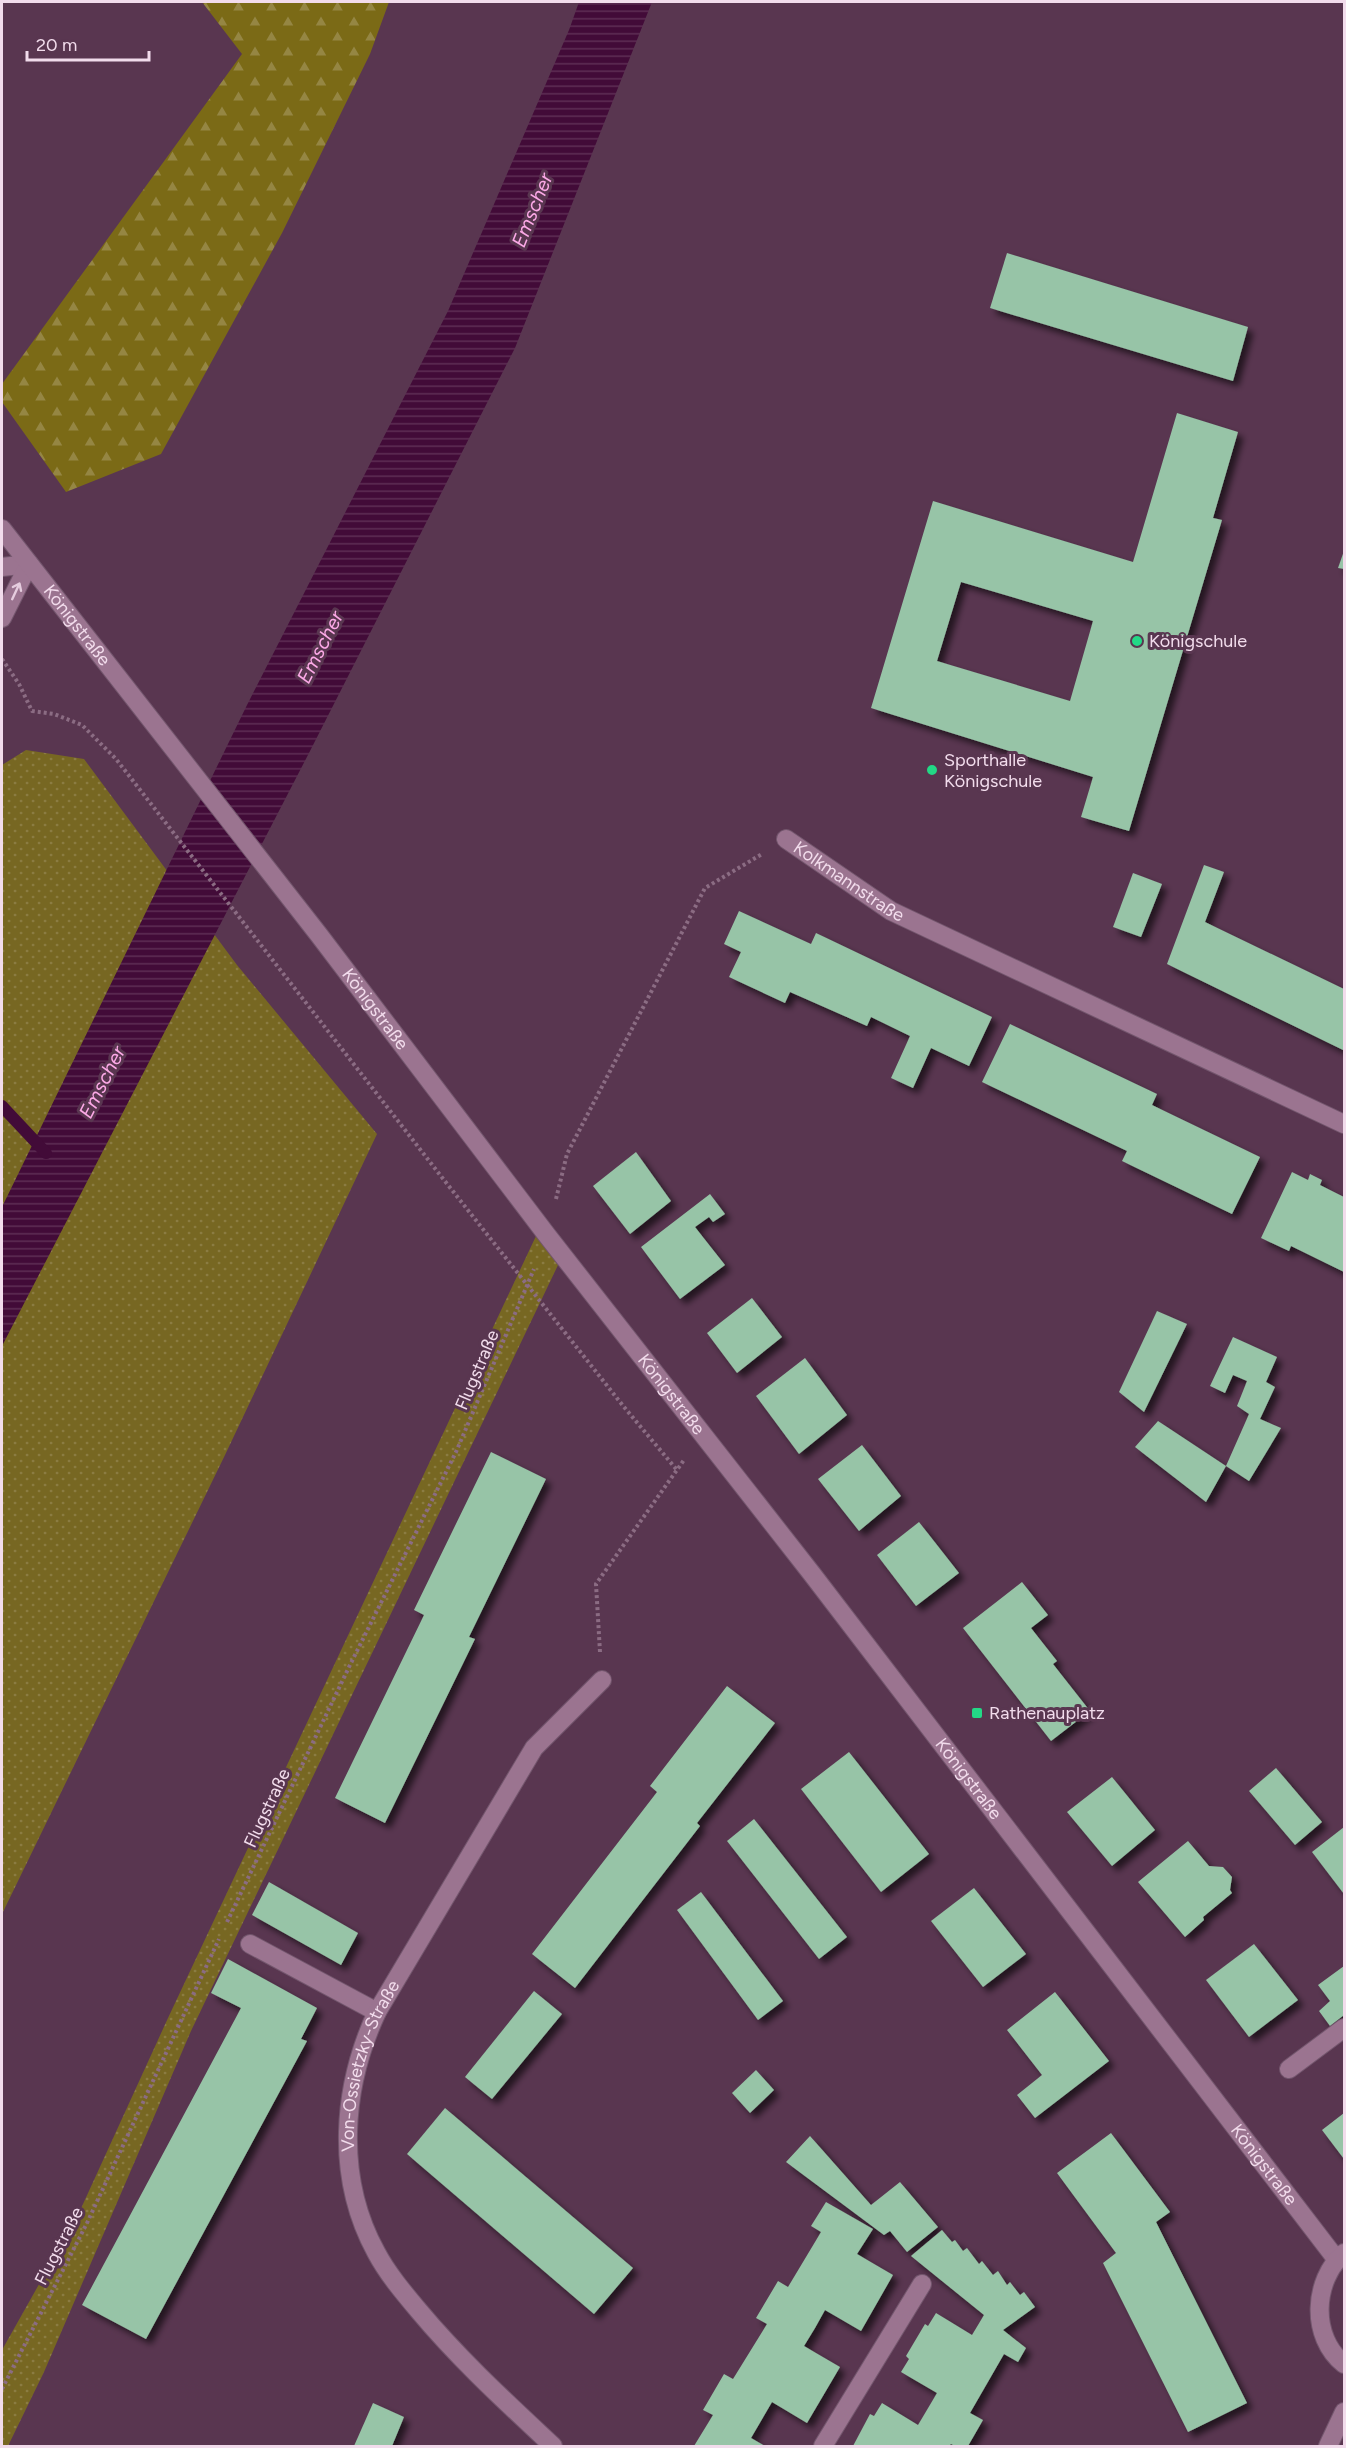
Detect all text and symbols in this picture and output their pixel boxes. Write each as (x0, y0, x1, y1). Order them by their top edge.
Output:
scale bar (27, 24, 148, 62)
text: 20 m (36, 34, 77, 56)
water label: Emscher (506, 168, 558, 251)
street label: Königstraße (39, 580, 116, 670)
one-way arrow (11, 583, 23, 601)
water label: Emscher (292, 606, 349, 687)
place label: Königschule (1149, 630, 1247, 652)
marker: Königschule (1130, 634, 1144, 648)
place label: Sporthalle Königschule (944, 749, 1042, 792)
marker: Sporthalle Königschule (925, 763, 939, 777)
street label: Kolkmannstraße (789, 836, 908, 927)
street label: Königstraße (337, 964, 413, 1054)
water label: Emscher (74, 1041, 131, 1122)
street label: Flugstraße (450, 1327, 504, 1413)
street label: Königstraße (633, 1349, 710, 1439)
place label: Rathenauplatz (989, 1702, 1105, 1724)
marker: Rathenauplatz (970, 1706, 984, 1720)
street label: Königstraße (931, 1734, 1007, 1824)
street label: Flugstraße (239, 1765, 295, 1851)
street label: Von-Ossietzky-Straße (337, 1976, 404, 2152)
street label: Königstraße (1226, 2120, 1302, 2210)
street label: Flugstraße (30, 2203, 88, 2289)

